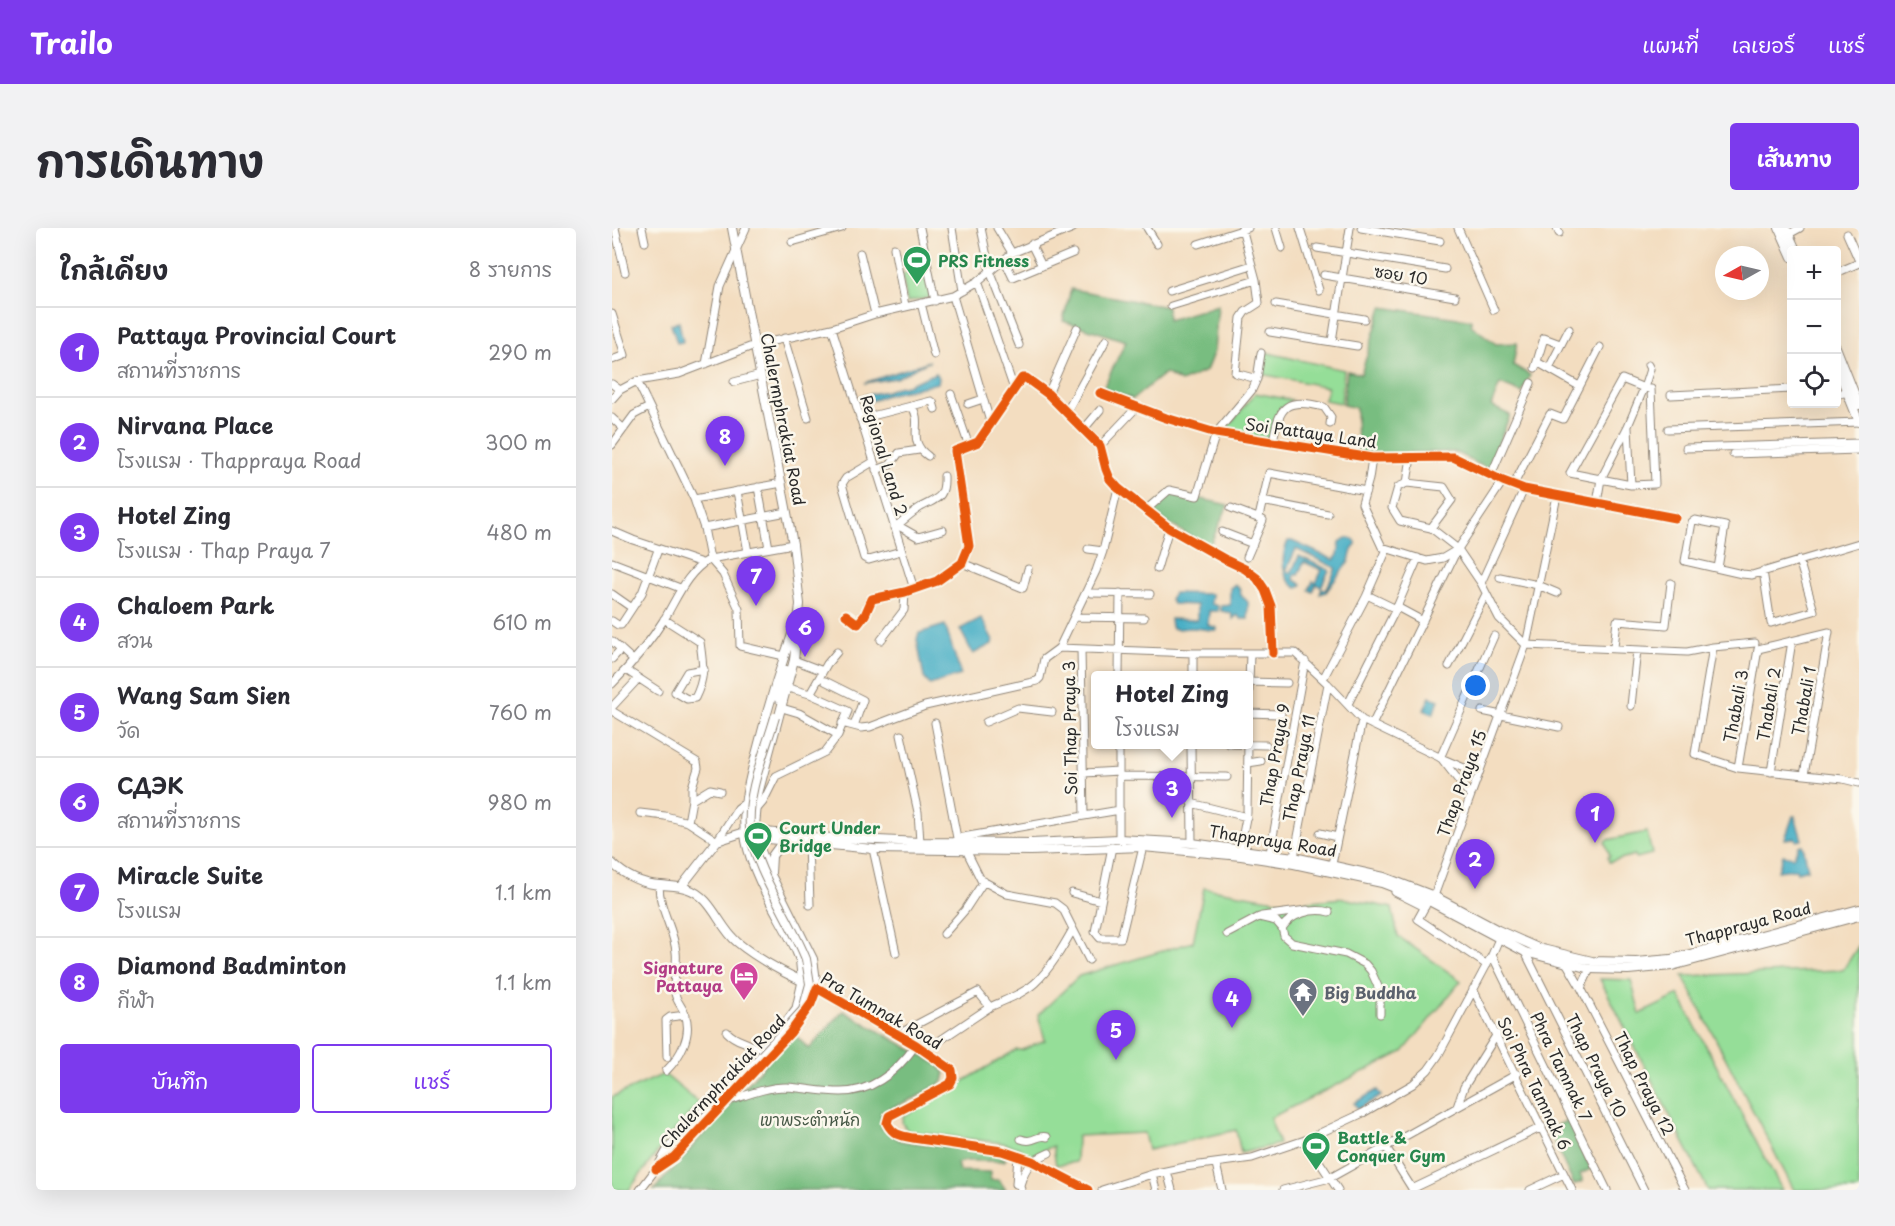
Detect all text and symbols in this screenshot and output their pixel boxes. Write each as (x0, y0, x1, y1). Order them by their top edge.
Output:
text: Trailo (30, 21, 113, 64)
text: แผนที่ (1642, 28, 1699, 60)
text: เลเยอร์ (1732, 28, 1795, 60)
text: แชร์ (1828, 28, 1865, 60)
button: เส้นทาง (1730, 123, 1859, 190)
text: การเดินทาง (36, 128, 264, 191)
sports icon: PRS Fitness (901, 244, 933, 286)
north arrow (1715, 246, 1769, 300)
map controls (1787, 246, 1841, 408)
button: + (1787, 246, 1841, 300)
place label: PRS Fitness (938, 248, 1029, 272)
text: ใกล้เคียง (60, 250, 168, 289)
text: 8 รายการ (469, 254, 552, 284)
street label: ซอย 10 (1372, 258, 1430, 290)
button: − (1787, 300, 1841, 354)
text: Pattaya Provincial Court (117, 318, 396, 351)
street label: Chalermphrakiat Road (755, 331, 813, 507)
text: 1 (75, 337, 84, 367)
text: 290 m (488, 337, 552, 367)
button: locate (1787, 354, 1841, 408)
text: สถานที่ราชการ (117, 355, 241, 385)
street label: Regional Land 2 (855, 392, 915, 518)
text: Nirvana Place (117, 408, 273, 441)
street label: Soi Pattaya Land (1244, 411, 1378, 453)
pin: 8 (706, 416, 744, 466)
text: 2 (72, 427, 87, 457)
text: 300 m (485, 427, 552, 457)
text: โรงแรม · Thappraya Road (117, 445, 362, 475)
text: Hotel Zing (117, 498, 231, 531)
text: 3 (73, 517, 86, 547)
text: 480 m (487, 517, 552, 547)
text: โรงแรม · Thap Praya 7 (117, 535, 331, 565)
pin: 7 (736, 556, 776, 606)
text: Chaloem Park (117, 588, 274, 621)
text: 4 (73, 607, 86, 637)
text: 610 m (492, 607, 552, 637)
pin: 6 (786, 608, 824, 657)
text: สวน (117, 625, 153, 655)
street label: Soi Thap Praya 3 (1056, 661, 1082, 795)
street label: Thabali 1 (1785, 664, 1821, 738)
street label: Thabali 2 (1750, 665, 1786, 743)
street label: Thabali 3 (1717, 668, 1753, 744)
popup (1091, 671, 1253, 749)
your location (1461, 671, 1490, 700)
text: Hotel Zing (1115, 676, 1229, 709)
text: Wang Sam Sien (117, 678, 291, 711)
text: 5 (73, 697, 86, 727)
text: 760 m (489, 697, 552, 727)
street label: Thap Praya 9 (1253, 702, 1295, 808)
street label: Thap Praya 11 (1276, 712, 1320, 824)
text: โรงแรม (1115, 713, 1180, 743)
text: วัด (117, 715, 140, 745)
street label: Thap Praya 15 (1430, 726, 1492, 840)
text: СДЭК (117, 768, 184, 801)
pin: 3 (1152, 768, 1192, 818)
text: 6 (72, 787, 87, 817)
text: 980 m (488, 787, 552, 817)
pin: 1 (1576, 794, 1614, 843)
text: สถานที่ราชการ (117, 805, 241, 835)
place label: Court Under Bridge (779, 815, 881, 857)
street label: Thappraya Road (1207, 818, 1339, 862)
sports icon: Court Under Bridge (742, 820, 774, 862)
pin: 2 (1456, 840, 1494, 889)
text: Miracle Suite (117, 858, 263, 891)
text: 7 (74, 877, 85, 907)
text: 1.1 km (495, 877, 552, 907)
text: โรงแรม (117, 895, 182, 925)
street label: Thappraya Road (1683, 895, 1813, 951)
text: Diamond Badminton (117, 948, 347, 981)
place label: Signature Pattaya (643, 955, 723, 997)
hotel icon: Signature Pattaya (728, 960, 760, 1002)
street label: Pra Tumnak Road (817, 965, 947, 1055)
text: 8 (73, 967, 86, 997)
text: 1.1 km (495, 967, 552, 997)
temple icon: Big Buddha (1287, 976, 1319, 1018)
pin: 4 (1212, 978, 1252, 1028)
place label: Big Buddha (1324, 980, 1417, 1004)
text: กีฬา (117, 985, 155, 1015)
street label: Phra Tamnak 7 (1525, 1007, 1599, 1125)
street label: Chalermphrakiat Road (653, 1009, 791, 1153)
street label: Thap Praya 10 (1560, 1009, 1634, 1121)
pin: 5 (1096, 1010, 1136, 1060)
street label: Soi Phra Tamnak 6 (1492, 1012, 1578, 1154)
street label: Thap Praya 12 (1609, 1027, 1681, 1139)
button: บันทึก (60, 1044, 300, 1113)
button: แชร์ (312, 1044, 552, 1113)
park label: เขาพระตำหนัก (760, 1107, 860, 1131)
place label: Battle & Conquer Gym (1337, 1125, 1446, 1167)
sports icon: Battle & Conquer Gym (1300, 1130, 1332, 1172)

